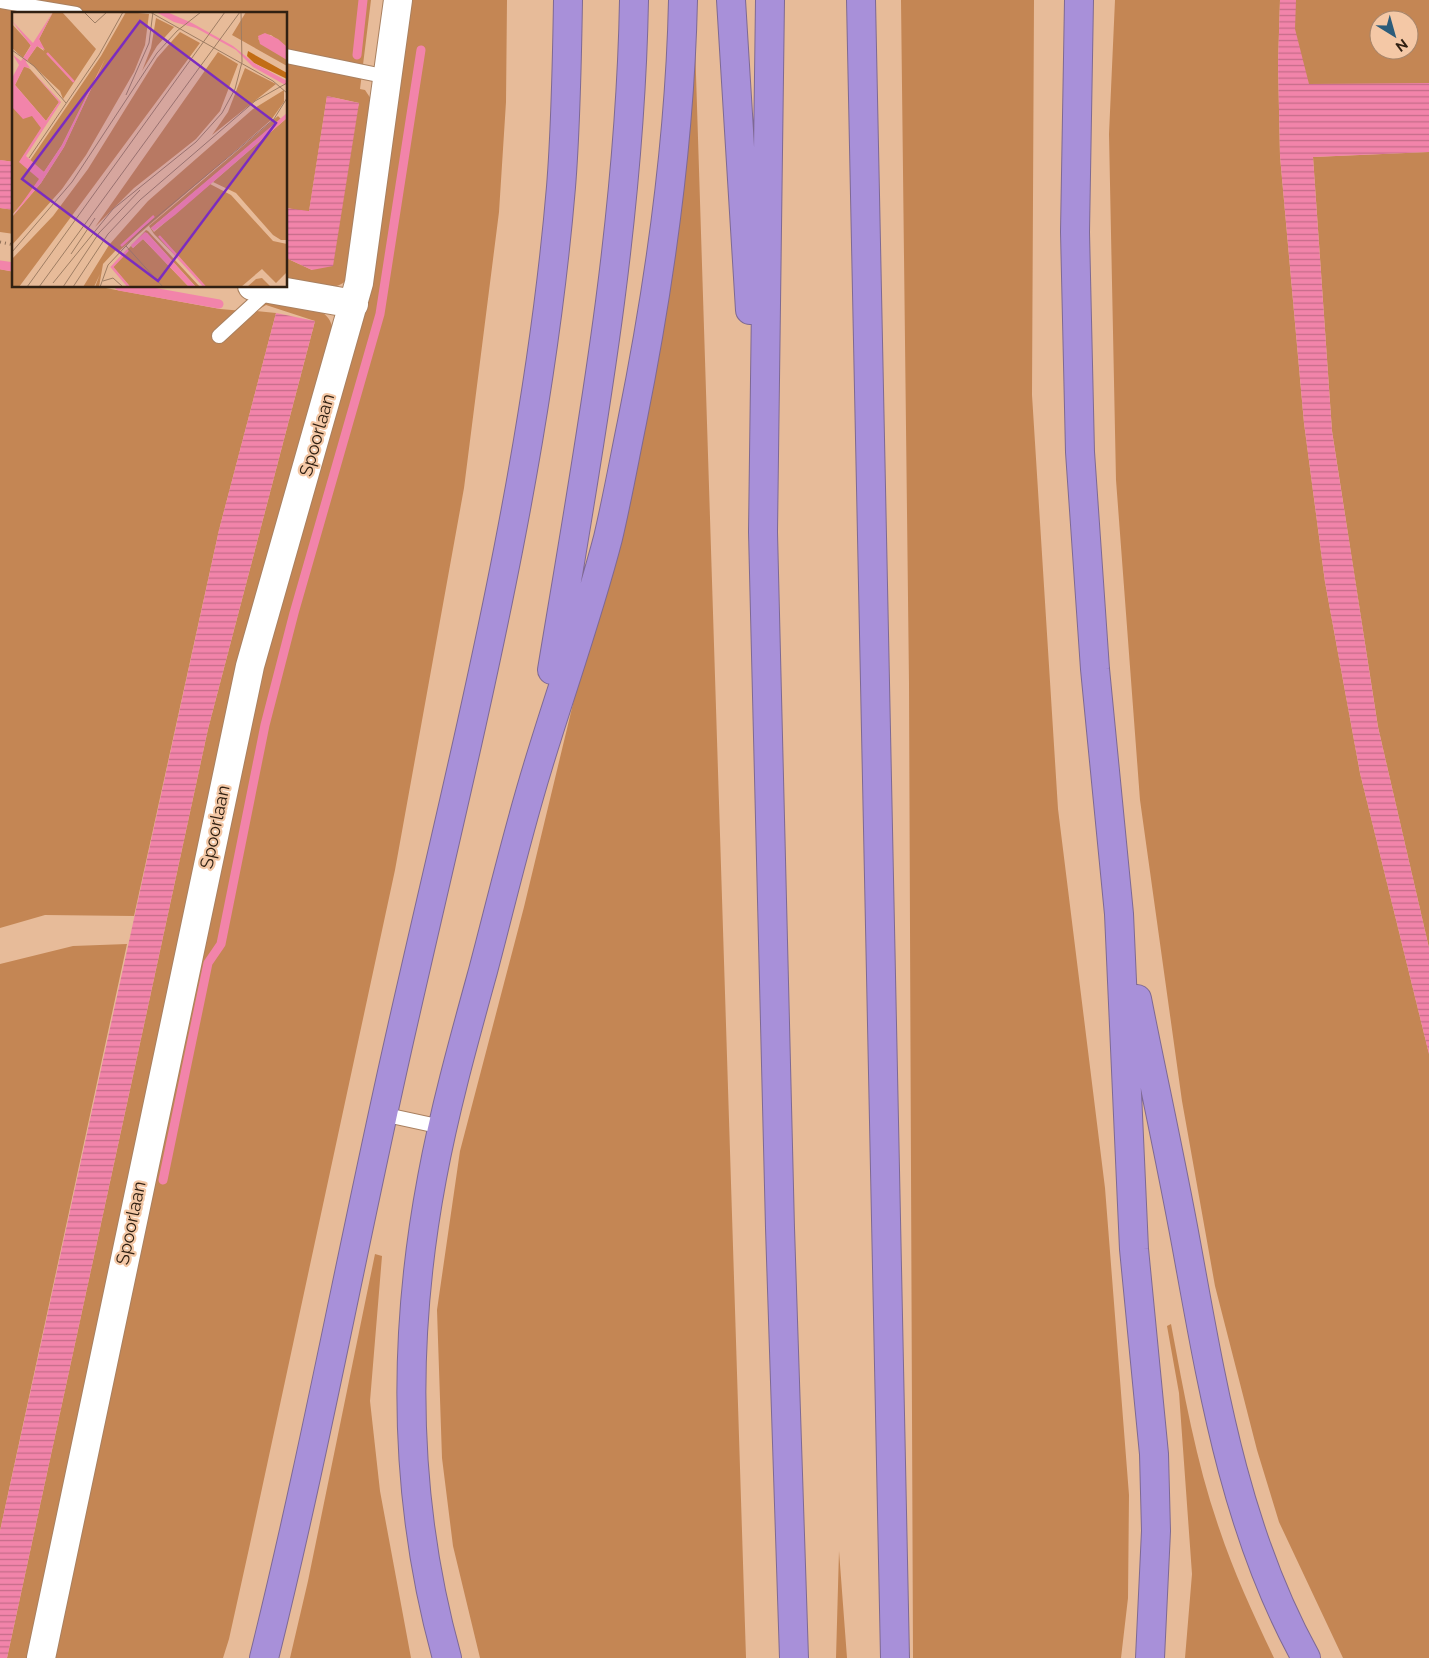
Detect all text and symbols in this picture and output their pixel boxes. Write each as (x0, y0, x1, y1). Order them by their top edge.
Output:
north arrow (1369, 10, 1419, 60)
inset map (12, 12, 288, 288)
text: N (1393, 36, 1411, 55)
street label: Spoorlaan (295, 391, 338, 479)
street label: Spoorlaan (195, 783, 234, 871)
street label: Spoorlaan (111, 1179, 150, 1267)

